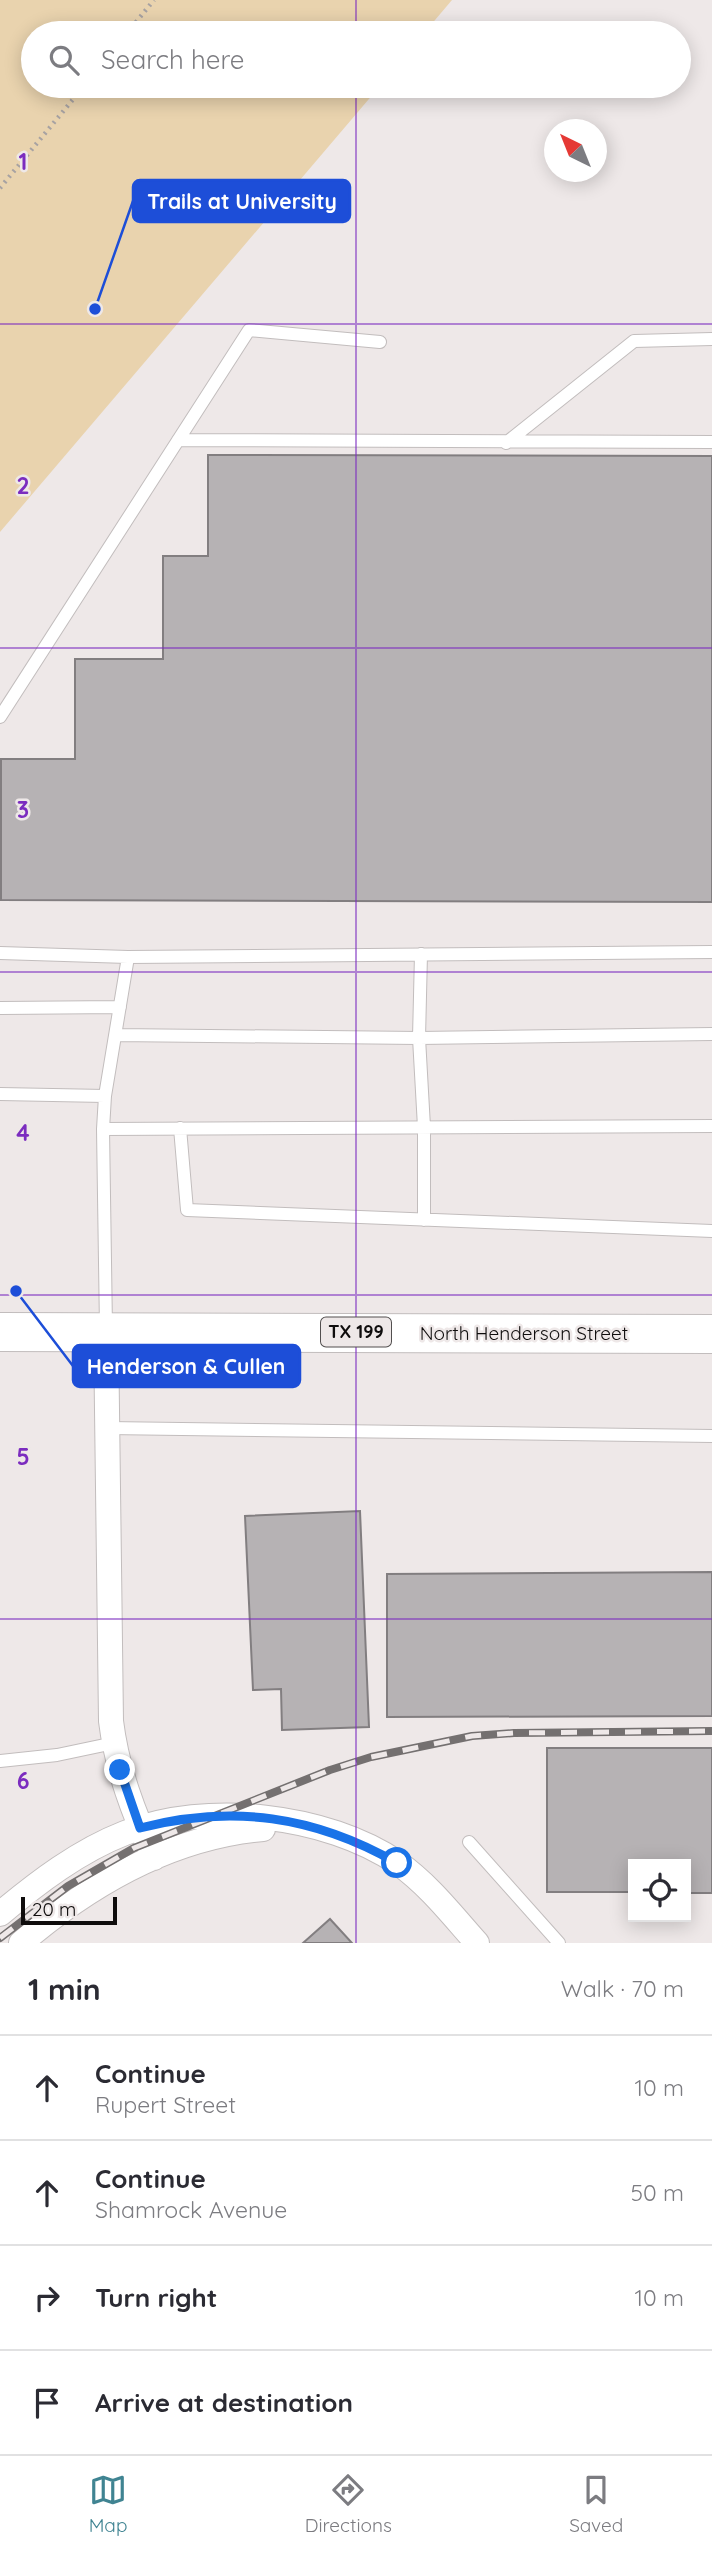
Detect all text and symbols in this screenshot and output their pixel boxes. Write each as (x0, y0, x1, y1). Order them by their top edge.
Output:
search box (21, 21, 691, 98)
icon: search (45, 41, 83, 79)
text: Search here (101, 43, 245, 76)
north arrow (544, 119, 607, 182)
text: 1 (19, 147, 27, 176)
callout: Trails at University (133, 180, 350, 222)
text: Trails at University (147, 188, 337, 214)
text: 2 (16, 471, 30, 500)
text: 3 (17, 795, 29, 824)
text: 4 (16, 1118, 30, 1147)
road number: TX 199 (321, 1317, 391, 1346)
street label: North Henderson Street (420, 1321, 628, 1345)
callout: Henderson & Cullen (73, 1345, 300, 1387)
text: Henderson & Cullen (87, 1353, 285, 1379)
text: 5 (16, 1442, 30, 1471)
route end (104, 1754, 135, 1785)
text: 6 (17, 1766, 29, 1795)
route start (381, 1847, 412, 1878)
map controls (628, 1859, 691, 1922)
button: locate (628, 1859, 691, 1922)
scale bar (21, 1894, 117, 1926)
text: 20 m (32, 1897, 76, 1921)
text: 1 min (28, 1970, 101, 2008)
text: Walk · 70 m (561, 1974, 684, 2003)
text: Continue (95, 2057, 206, 2090)
icon: ahead (28, 2069, 66, 2107)
text: 10 m (635, 2073, 684, 2102)
text: Rupert Street (95, 2090, 236, 2119)
text: Continue (95, 2162, 206, 2195)
icon: ahead (28, 2174, 66, 2212)
text: 50 m (631, 2178, 684, 2207)
text: Shamrock Avenue (95, 2195, 287, 2224)
icon: right (28, 2279, 66, 2317)
text: Turn right (95, 2281, 217, 2314)
text: 10 m (635, 2283, 684, 2312)
icon: arrive (28, 2384, 66, 2422)
text: Arrive at destination (95, 2386, 353, 2419)
tab: Map (89, 2471, 127, 2537)
tab: Directions (305, 2471, 392, 2537)
tab: Saved (569, 2471, 623, 2537)

